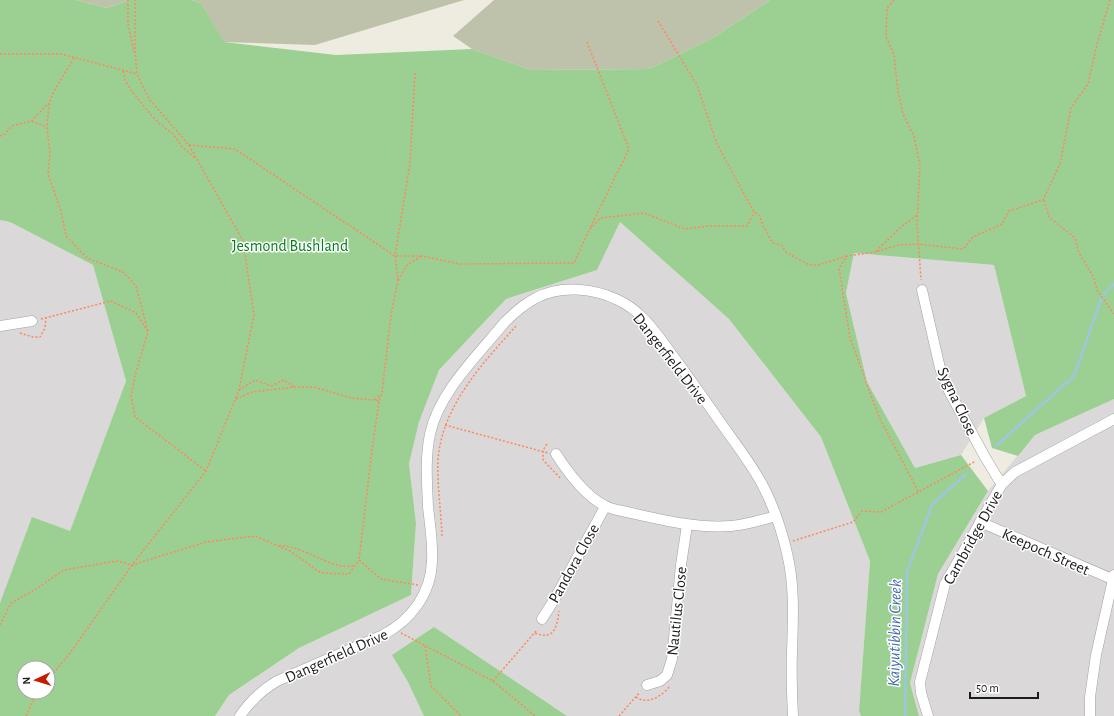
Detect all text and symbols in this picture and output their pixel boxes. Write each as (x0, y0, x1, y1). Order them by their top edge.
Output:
park label: Jesmond Bushland (232, 238, 348, 254)
street label: Dangerfield Drive (630, 310, 711, 407)
street label: Sygna Close (933, 365, 980, 438)
street label: Cambridge Drive (940, 488, 1005, 587)
street label: Pandora Close (546, 521, 602, 606)
street label: Keepoch Street (999, 526, 1092, 578)
street label: Nautilus Close (664, 566, 690, 656)
water label: Kaiyutibbin Creek (885, 579, 904, 687)
street label: Dangerfield Drive (283, 626, 390, 686)
north arrow (16, 660, 56, 700)
scale bar (970, 674, 1038, 700)
text: N (21, 676, 32, 685)
text: 50 m (976, 682, 999, 694)

